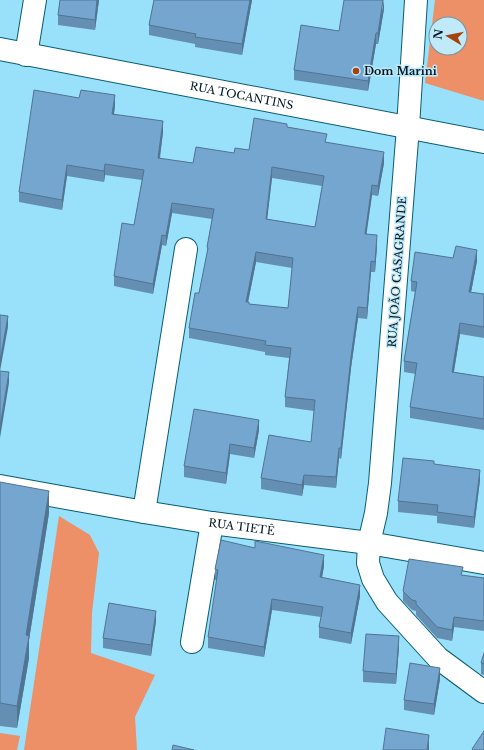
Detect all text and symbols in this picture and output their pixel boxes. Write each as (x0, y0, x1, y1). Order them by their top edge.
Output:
north arrow (428, 16, 468, 56)
text: N (430, 27, 446, 41)
place label: Dom Marini (364, 64, 437, 78)
marker: Dom Marini (351, 66, 361, 76)
street label: RUA TOCANTINS (189, 79, 295, 112)
street label: RUA JOÃO CASAGRANDE (385, 196, 409, 348)
street label: RUA TIETÊ (208, 516, 275, 538)

